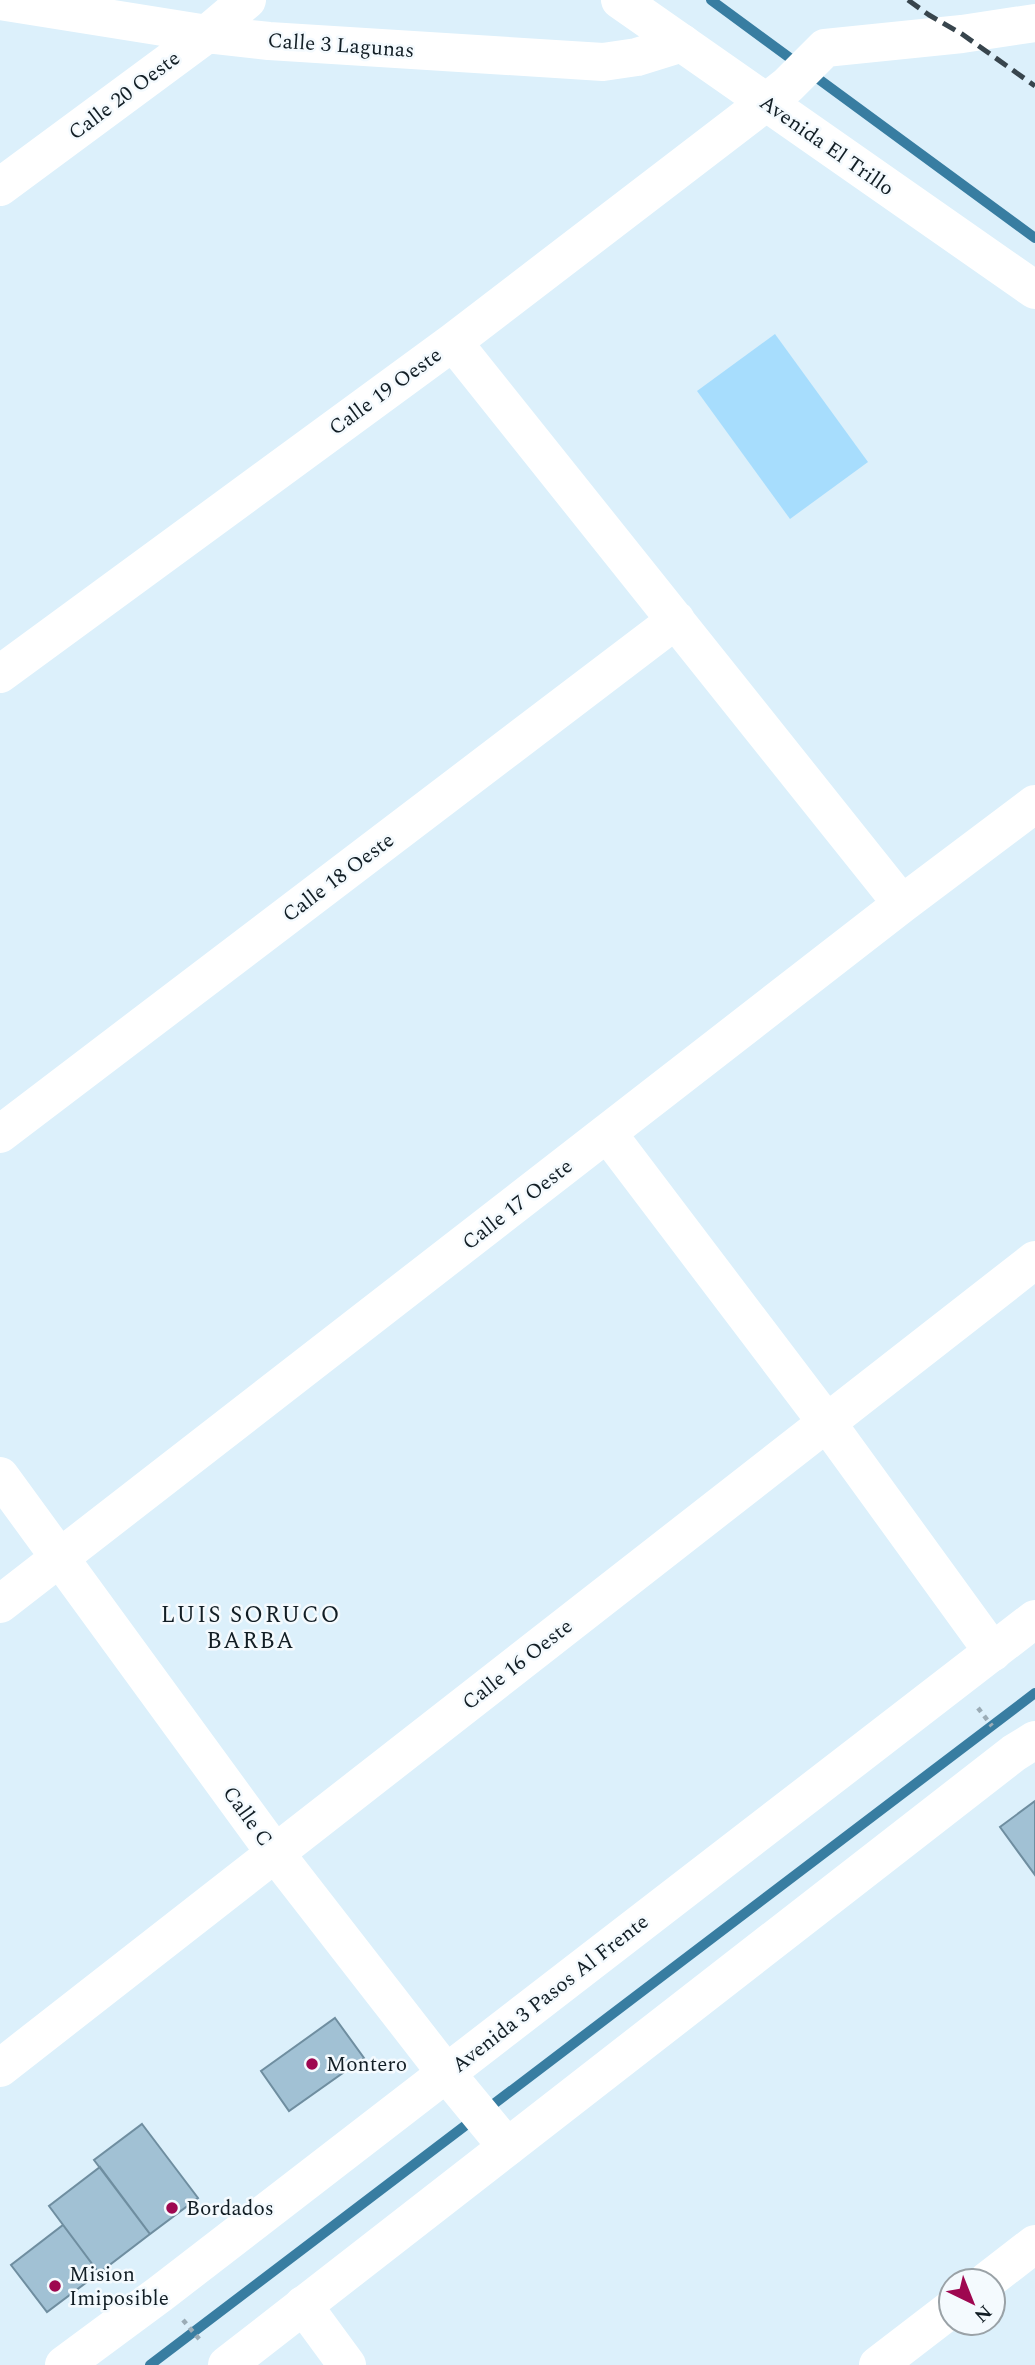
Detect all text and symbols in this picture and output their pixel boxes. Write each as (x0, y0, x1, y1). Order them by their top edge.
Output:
street label: Calle 3 Lagunas (266, 25, 415, 67)
street label: Calle 20 Oeste (62, 43, 187, 149)
street label: Avenida El Trillo (752, 87, 900, 204)
street label: Calle 19 Oeste (322, 340, 449, 444)
street label: Calle 18 Oeste (276, 825, 401, 931)
street label: Calle 17 Oeste (455, 1151, 580, 1258)
district label: LUIS SORUCO BARBA (161, 1598, 341, 1659)
street label: Calle 16 Oeste (455, 1611, 580, 1718)
street label: Calle C (214, 1780, 280, 1854)
street label: Avenida 3 Pasos Al Frente (445, 1907, 656, 2081)
place label: Montero (326, 2049, 407, 2081)
marker: Montero (304, 2056, 320, 2072)
place label: Bordados (186, 2193, 274, 2225)
marker: Bordados (164, 2200, 180, 2216)
place label: Mision Imiposible (69, 2259, 169, 2315)
north arrow (937, 2267, 1007, 2337)
marker: Mision Imiposible (47, 2278, 63, 2294)
text: N (967, 2297, 998, 2329)

